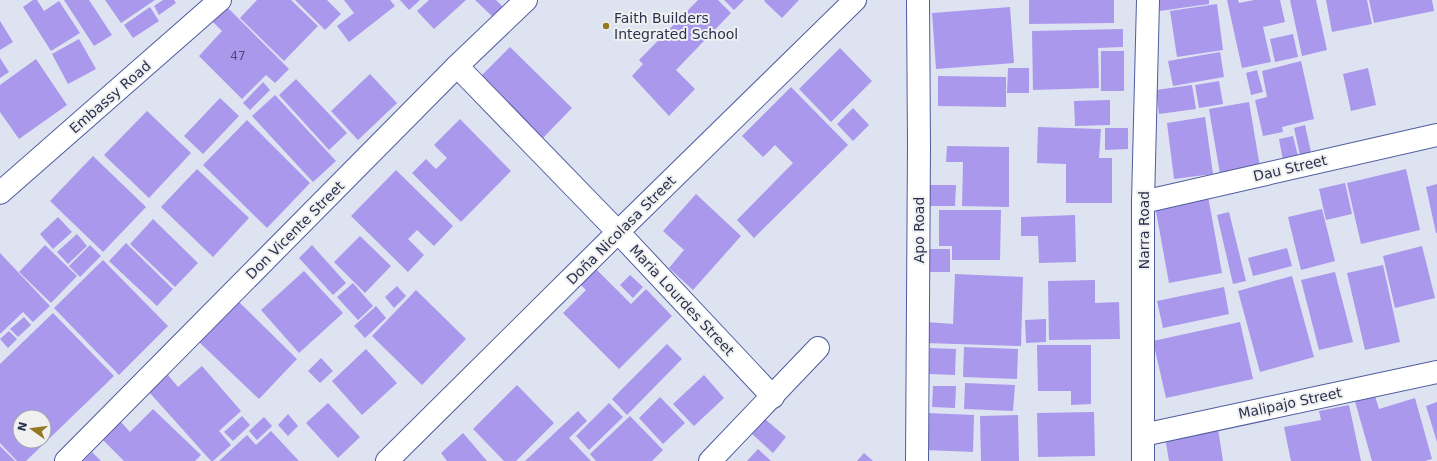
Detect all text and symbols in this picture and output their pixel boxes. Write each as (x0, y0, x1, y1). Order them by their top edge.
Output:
place label: Faith Builders Integrated School (614, 10, 738, 42)
marker: Faith Builders Integrated School (601, 21, 611, 31)
house number: 47 (230, 49, 246, 63)
street label: Embassy Road (66, 57, 154, 137)
street label: Dau Street (1252, 152, 1329, 184)
street label: Doña Nicolasa Street (563, 172, 679, 288)
street label: Don Vicente Street (243, 177, 348, 282)
street label: Narra Road (1136, 191, 1152, 269)
street label: Apo Road (911, 197, 927, 263)
street label: Maria Lourdes Street (626, 241, 738, 359)
street label: Malipajo Street (1237, 384, 1344, 422)
north arrow (12, 409, 52, 449)
text: N (15, 421, 30, 433)

